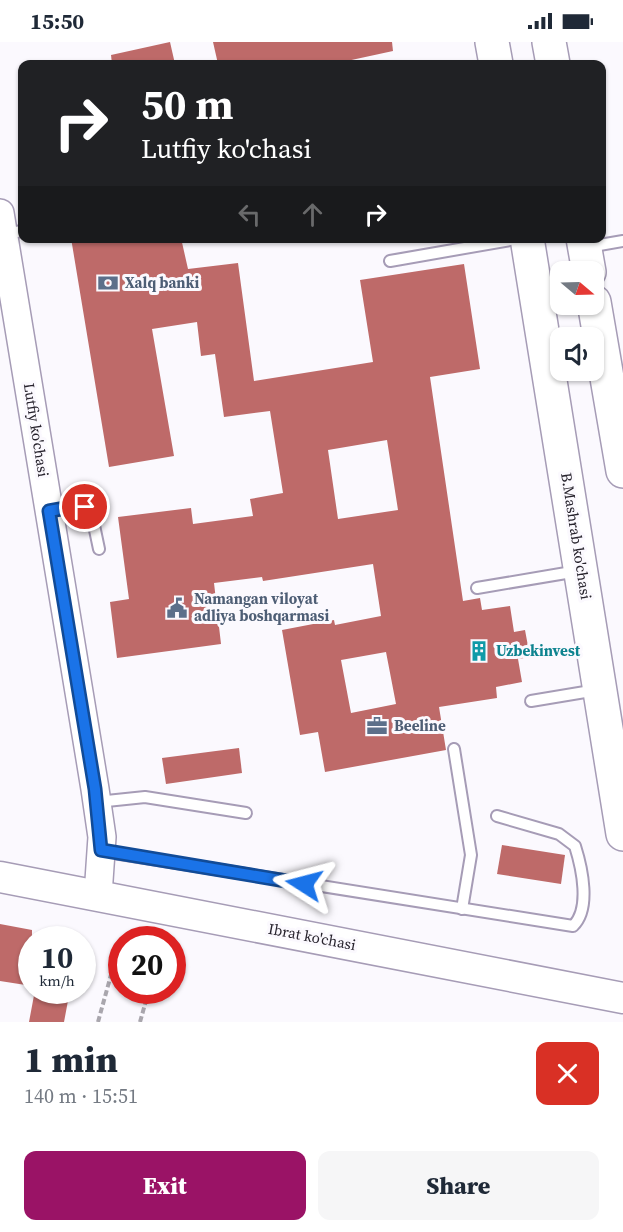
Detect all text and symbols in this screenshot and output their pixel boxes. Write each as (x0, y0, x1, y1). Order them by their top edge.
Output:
text: 15:50 (30, 6, 84, 36)
text: 50 m (141, 75, 234, 133)
icon: right (42, 84, 120, 162)
text: Lutfiy ko'chasi (141, 130, 311, 167)
icon: left (233, 198, 266, 231)
icon: ahead (296, 198, 329, 231)
icon: right (359, 198, 392, 231)
north arrow (550, 261, 604, 315)
map controls (550, 261, 604, 381)
bank icon: Xalq banki (96, 271, 120, 295)
place label: Xalq banki (125, 272, 200, 293)
button: sound (550, 327, 604, 381)
street label: Lutfiy ko'chasi (19, 382, 54, 478)
street label: B.Mashrab ko'chasi (556, 471, 597, 601)
pin (59, 481, 110, 532)
icon: arrive (68, 490, 101, 523)
place label: Namangan viloyat adliya boshqarmasi (194, 588, 329, 626)
public building icon: Namangan viloyat adliya boshqarmasi (165, 596, 189, 620)
building icon: Uzbekinvest (467, 639, 491, 663)
place label: Uzbekinvest (496, 640, 581, 661)
office icon: Beeline (365, 714, 389, 738)
place label: Beeline (394, 715, 446, 736)
position arrow (272, 852, 336, 916)
street label: Ibrat ko'chasi (266, 918, 358, 955)
speed limit sign: 20 (108, 926, 186, 1004)
text: 10 (41, 937, 73, 978)
text: km/h (39, 970, 75, 991)
text: 1 min (24, 1035, 118, 1084)
button: close (536, 1042, 599, 1105)
text: 140 m · 15:51 (24, 1082, 138, 1110)
button: Exit (24, 1151, 306, 1220)
button: Share (318, 1151, 599, 1220)

